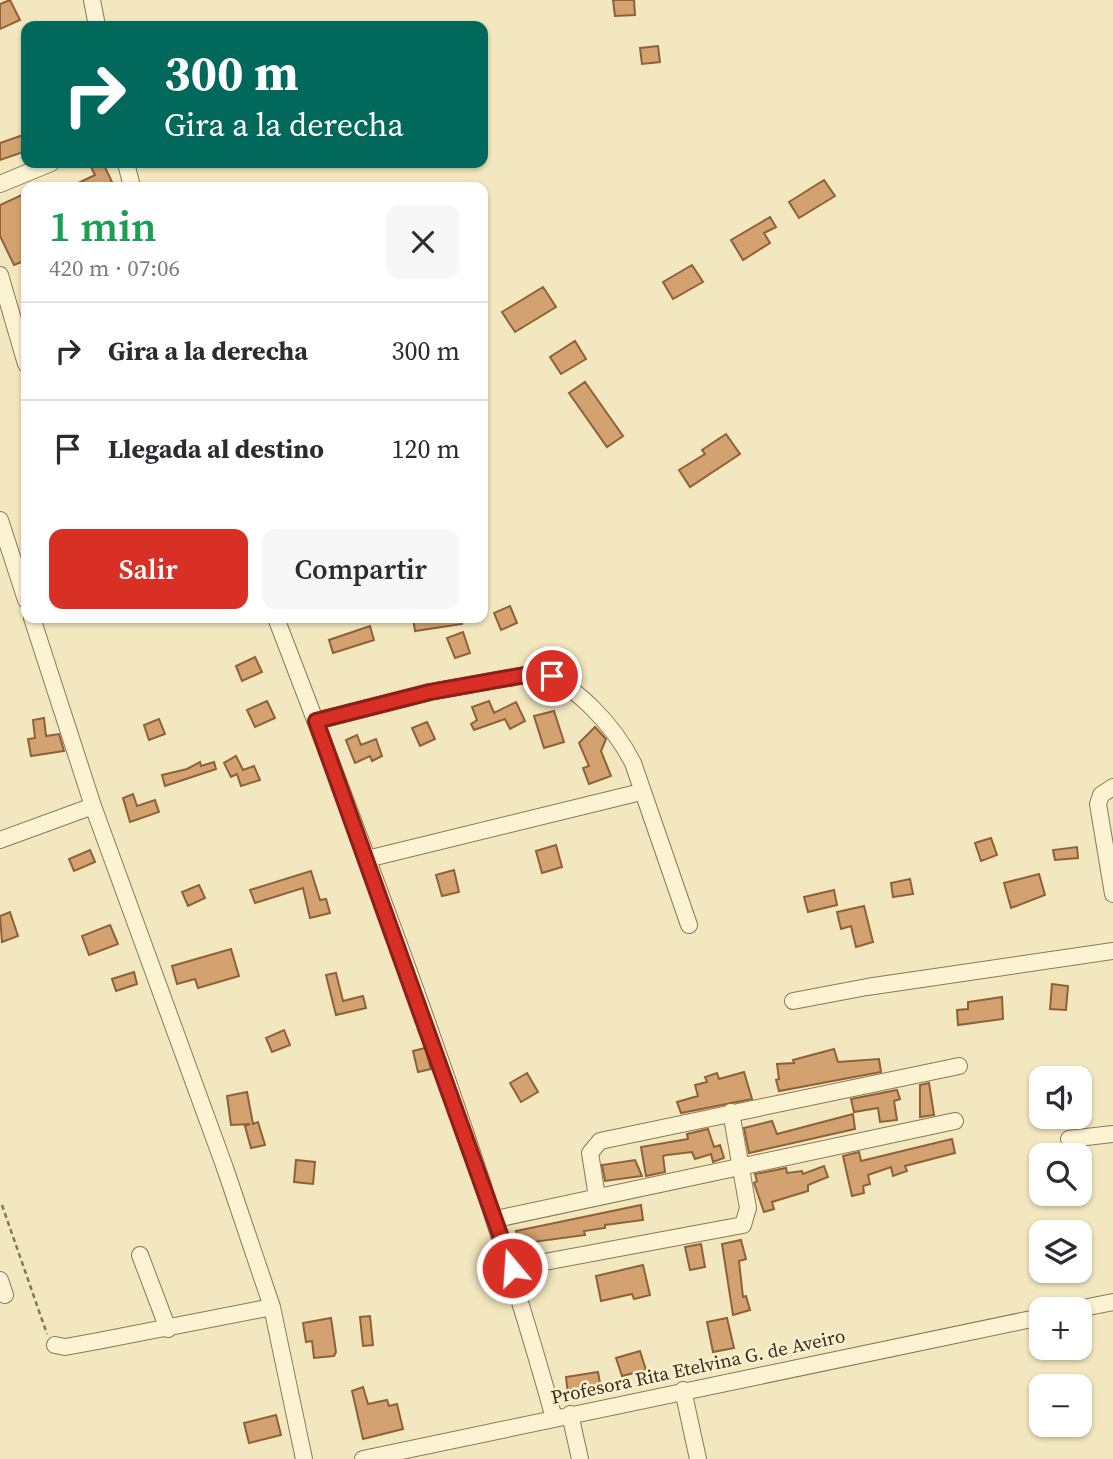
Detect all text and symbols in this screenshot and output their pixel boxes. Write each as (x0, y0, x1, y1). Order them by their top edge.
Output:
text: 300 m (164, 39, 299, 106)
icon: right (49, 49, 140, 140)
text: Gira a la derecha (164, 103, 404, 147)
text: 1 min (49, 197, 157, 255)
button: close (386, 205, 460, 279)
text: 420 m · 07:06 (49, 252, 180, 284)
icon: right (49, 332, 87, 370)
text: Gira a la derecha (108, 333, 308, 369)
text: 300 m (392, 333, 460, 369)
icon: arrive (49, 430, 87, 468)
text: Llegada al destino (108, 431, 324, 467)
text: 120 m (392, 431, 460, 467)
button: Salir (49, 529, 248, 609)
button: Compartir (262, 529, 460, 609)
pin (522, 646, 582, 706)
icon: arrive (533, 657, 571, 695)
map controls (1029, 1066, 1092, 1437)
button: sound (1029, 1066, 1092, 1129)
button: search (1029, 1143, 1092, 1206)
button: layers (1029, 1220, 1092, 1283)
position arrow (475, 1231, 549, 1305)
button: + (1029, 1297, 1092, 1360)
street label: Profesora Rita Etelvina G. de Aveiro (549, 1322, 847, 1410)
button: − (1029, 1374, 1092, 1437)

